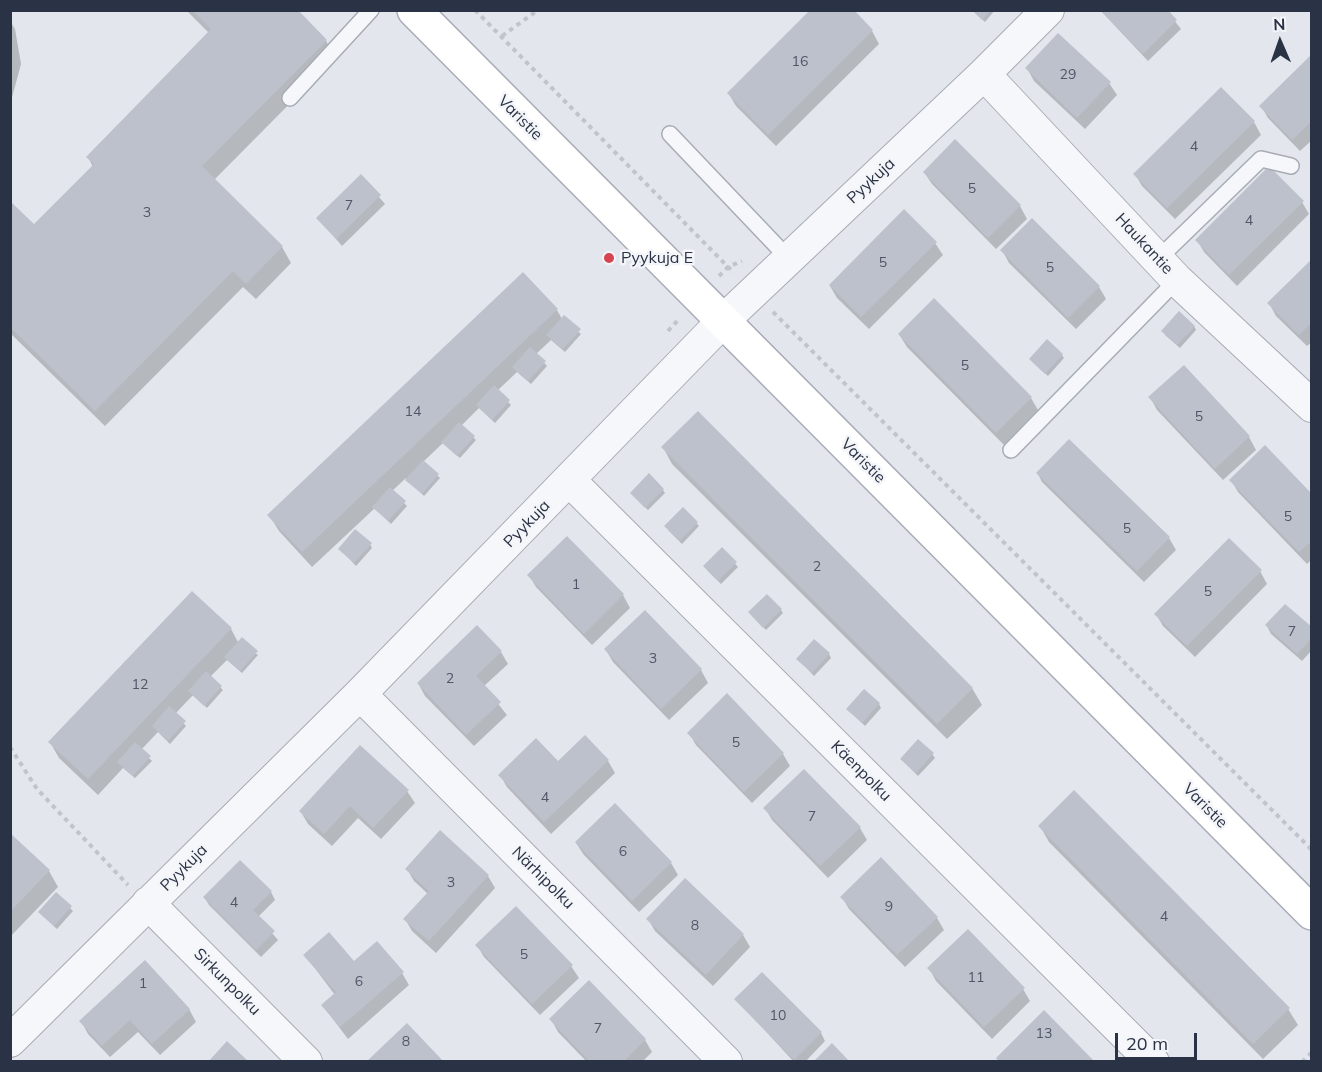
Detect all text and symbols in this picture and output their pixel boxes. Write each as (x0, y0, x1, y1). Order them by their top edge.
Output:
north arrow (1250, 12, 1310, 72)
text: N (1273, 14, 1286, 34)
house number: 16 (792, 54, 808, 70)
house number: 29 (1060, 67, 1076, 83)
street label: Varistie (494, 92, 546, 144)
house number: 4 (1190, 139, 1198, 155)
street label: Pyykuja (843, 154, 899, 208)
house number: 5 (968, 181, 976, 197)
house number: 7 (345, 198, 353, 214)
house number: 3 (143, 205, 151, 221)
street label: Haukantie (1111, 210, 1177, 278)
house number: 4 (1245, 213, 1253, 229)
place label: Pyykuja E (621, 248, 693, 268)
marker: Pyykuja E (602, 251, 616, 265)
house number: 5 (879, 255, 887, 271)
house number: 5 (1046, 260, 1054, 276)
house number: 5 (961, 358, 969, 374)
house number: 14 (405, 404, 421, 420)
house number: 5 (1195, 409, 1203, 425)
street label: Varistie (837, 435, 889, 487)
street label: Pyykuja (500, 496, 554, 552)
house number: 5 (1284, 509, 1292, 525)
house number: 5 (1123, 521, 1131, 537)
house number: 2 (813, 559, 821, 575)
house number: 1 (572, 577, 580, 593)
house number: 5 (1204, 584, 1212, 600)
house number: 7 (1288, 624, 1296, 640)
house number: 3 (649, 651, 657, 667)
house number: 2 (446, 671, 454, 687)
house number: 12 (132, 677, 148, 693)
house number: 5 (732, 735, 740, 751)
street label: Käenpolku (827, 737, 895, 805)
street label: Varistie (1179, 780, 1231, 832)
house number: 4 (541, 790, 549, 806)
house number: 7 (808, 809, 816, 825)
street label: Pyykuja (157, 841, 211, 895)
street label: Närhipolku (508, 843, 578, 913)
house number: 6 (619, 844, 627, 860)
house number: 3 (447, 875, 455, 891)
house number: 4 (230, 895, 238, 911)
house number: 9 (885, 899, 893, 915)
house number: 4 (1160, 909, 1168, 925)
house number: 8 (691, 918, 699, 934)
street label: Sirkunpolku (190, 945, 264, 1019)
house number: 5 (520, 947, 528, 963)
house number: 11 (968, 970, 984, 986)
house number: 6 (355, 974, 363, 990)
house number: 1 (139, 976, 147, 992)
house number: 10 (770, 1008, 786, 1024)
house number: 7 (594, 1021, 602, 1037)
scale bar (1118, 1021, 1200, 1059)
house number: 13 (1036, 1026, 1052, 1042)
text: 20 m (1126, 1032, 1168, 1055)
house number: 8 (402, 1034, 410, 1050)

